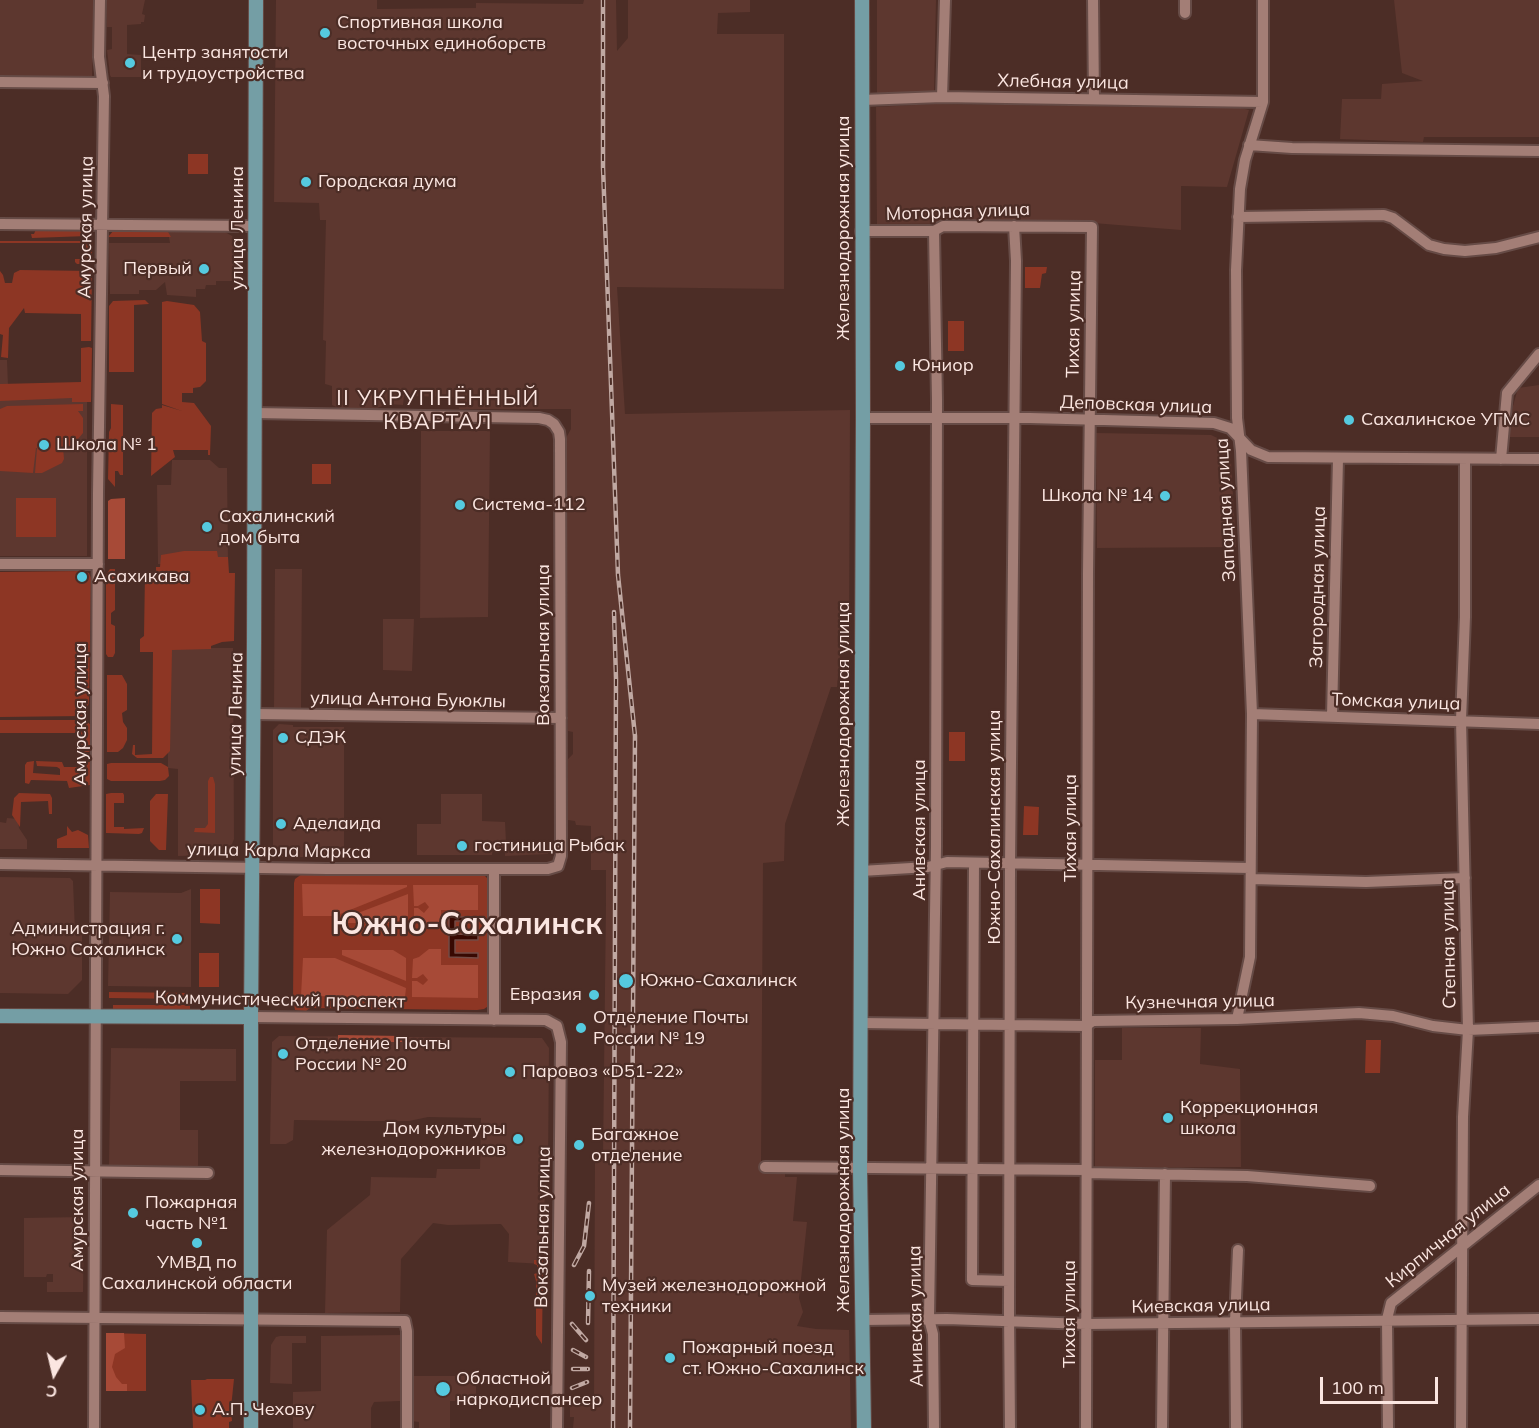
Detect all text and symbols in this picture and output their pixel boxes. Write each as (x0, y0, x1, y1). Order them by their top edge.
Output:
place label: Спортивная школа восточных единоборств (337, 12, 546, 54)
marker: Спортивная школа восточных единоборств (318, 26, 332, 40)
place label: Центр занятости и трудоустройства (142, 42, 305, 84)
marker: Центр занятости и трудоустройства (123, 56, 137, 70)
street label: Хлебная улица (997, 70, 1129, 94)
street label: Железнодорожная улица (833, 116, 855, 340)
street label: Амурская улица (74, 155, 98, 299)
street label: улица Ленина (227, 166, 249, 290)
place label: Городская дума (318, 171, 457, 193)
marker: Городская дума (299, 175, 313, 189)
street label: Моторная улица (886, 199, 1030, 225)
place label: Первый (123, 258, 192, 280)
marker: Первый (197, 262, 211, 276)
street label: Тихая улица (1062, 270, 1086, 378)
place label: Юниор (912, 355, 974, 377)
marker: Юниор (893, 359, 907, 373)
district label: II УКРУПНЁННЫЙ КВАРТАЛ (336, 386, 540, 436)
street label: Деповская улица (1059, 392, 1213, 418)
place label: Сахалинское УГМС (1361, 409, 1530, 431)
marker: Сахалинское УГМС (1342, 413, 1356, 427)
place label: Школа № 1 (56, 434, 157, 456)
street label: Западная улица (1211, 437, 1241, 583)
marker: Школа № 1 (37, 438, 51, 452)
place label: Школа № 14 (1041, 485, 1153, 507)
marker: Школа № 14 (1158, 489, 1172, 503)
place label: Система-112 (472, 494, 585, 516)
marker: Система-112 (453, 498, 467, 512)
place label: Сахалинский дом быта (219, 506, 335, 548)
street label: Загородная улица (1306, 506, 1330, 668)
marker: Сахалинский дом быта (200, 520, 214, 534)
street label: Вокзальная улица (533, 564, 555, 726)
place label: Асахикава (94, 566, 189, 588)
marker: Асахикава (75, 570, 89, 584)
street label: Железнодорожная улица (833, 602, 855, 826)
street label: Амурская улица (70, 643, 92, 785)
street label: улица Ленина (224, 652, 248, 776)
street label: улица Антона Буюклы (310, 687, 506, 713)
street label: Томская улица (1331, 689, 1461, 715)
street label: Южно-Сахалинская улица (984, 709, 1006, 945)
place label: СДЭК (295, 727, 346, 749)
marker: СДЭК (276, 731, 290, 745)
street label: Анивская улица (909, 759, 931, 901)
street label: Тихая улица (1060, 774, 1082, 882)
place label: Аделаида (293, 813, 381, 835)
marker: Аделаида (274, 817, 288, 831)
place label: гостиница Рыбак (474, 835, 625, 857)
street label: улица Карла Маркса (187, 839, 371, 863)
marker: гостиница Рыбак (455, 839, 469, 853)
street label: Степная улица (1437, 879, 1461, 1009)
district label: Южно-Сахалинск (332, 907, 602, 943)
place label: Администрация г. Южно Сахалинск (11, 918, 165, 960)
marker: Администрация г. Южно Сахалинск (170, 932, 184, 946)
place label: Южно-Сахалинск (640, 970, 797, 992)
marker: Южно-Сахалинск (617, 972, 635, 990)
place label: Евразия (510, 984, 582, 1006)
street label: Коммунистический проспект (155, 987, 405, 1013)
marker: Евразия (587, 988, 601, 1002)
street label: Кузнечная улица (1125, 990, 1275, 1014)
place label: Отделение Почты России № 19 (593, 1007, 749, 1050)
marker: Отделение Почты России № 19 (574, 1021, 588, 1035)
place label: Отделение Почты России № 20 (295, 1033, 451, 1076)
marker: Отделение Почты России № 20 (276, 1047, 290, 1061)
place label: Паровоз «D51-22» (522, 1061, 683, 1083)
marker: Паровоз «D51-22» (503, 1065, 517, 1079)
street label: Железнодорожная улица (833, 1088, 855, 1312)
place label: Коррекционная школа (1180, 1097, 1318, 1140)
marker: Коррекционная школа (1161, 1111, 1175, 1125)
place label: Дом культуры железнодорожников (322, 1118, 506, 1160)
place label: Багажное отделение (591, 1124, 682, 1166)
street label: Амурская улица (67, 1129, 89, 1271)
marker: Дом культуры железнодорожников (511, 1132, 525, 1146)
marker: Багажное отделение (572, 1138, 586, 1152)
street label: Вокзальная улица (531, 1146, 555, 1308)
street label: Кирпичная улица (1381, 1179, 1515, 1293)
place label: Пожарная часть №1 (145, 1192, 237, 1234)
marker: Пожарная часть №1 (126, 1206, 140, 1220)
marker: УМВД по Сахалинской области (190, 1236, 204, 1250)
street label: Анивская улица (904, 1245, 928, 1387)
place label: УМВД по Сахалинской области (102, 1252, 292, 1294)
street label: Тихая улица (1059, 1260, 1081, 1368)
place label: Музей железнодорожной техники (602, 1275, 826, 1318)
marker: Музей железнодорожной техники (583, 1289, 597, 1303)
street label: Киевская улица (1131, 1294, 1271, 1318)
place label: Пожарный поезд ст. Южно-Сахалинск (682, 1337, 864, 1380)
north arrow (24, 1344, 84, 1404)
marker: Пожарный поезд ст. Южно-Сахалинск (663, 1351, 677, 1365)
scale bar (1323, 1365, 1442, 1403)
place label: Областной наркодиспансер (456, 1368, 602, 1410)
text: 100 m (1331, 1376, 1384, 1399)
marker: Областной наркодиспансер (434, 1380, 452, 1398)
text: С (45, 1381, 58, 1402)
place label: А.П. Чехову (212, 1399, 314, 1421)
marker: А.П. Чехову (193, 1403, 207, 1417)

